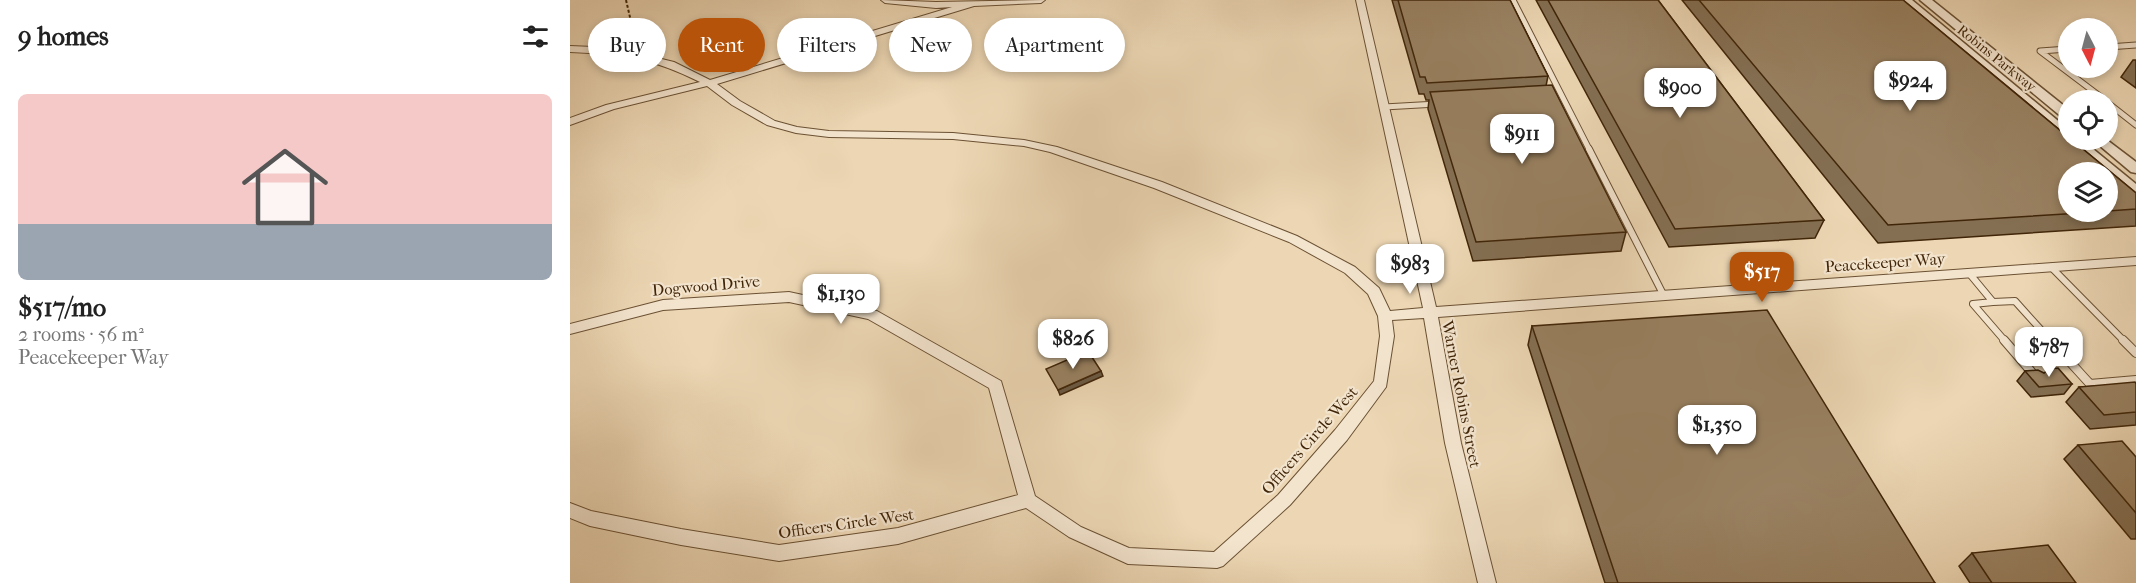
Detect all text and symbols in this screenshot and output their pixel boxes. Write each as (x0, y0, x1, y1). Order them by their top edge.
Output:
chip: Buy (588, 18, 666, 72)
chip: Rent (678, 18, 765, 72)
chip: Filters (777, 18, 877, 72)
chip: New (889, 18, 972, 72)
chip: Apartment (984, 18, 1125, 72)
north arrow (2058, 18, 2118, 78)
map controls (2058, 18, 2118, 222)
icon: filters (519, 20, 552, 53)
text: 9 homes (18, 21, 109, 52)
street label: Robins Parkway (1954, 21, 2040, 96)
pin: $924 (1874, 61, 1946, 112)
pin: $900 (1644, 68, 1716, 119)
text: $924 (1888, 69, 1932, 92)
text: $900 (1658, 76, 1702, 99)
button: locate (2058, 90, 2118, 150)
pin: $911 (1486, 114, 1558, 165)
text: $911 (1504, 122, 1540, 145)
icon: home (231, 133, 339, 241)
button: layers (2058, 162, 2118, 222)
pin: $983 (1374, 244, 1446, 295)
street label: Peacekeeper Way (1824, 249, 1946, 276)
text: $983 (1390, 252, 1430, 275)
pin: $517 (1726, 252, 1798, 303)
text: $517 (1744, 260, 1780, 283)
street label: Dogwood Drive (651, 271, 761, 300)
pin: $1,130 (792, 274, 890, 325)
text: $1,130 (817, 282, 865, 305)
text: $517/mo (18, 292, 106, 323)
street label: Warner Robins Street (1438, 318, 1485, 470)
pin: $826 (1037, 319, 1109, 370)
text: 2 rooms · 56 m² (18, 323, 144, 346)
text: $826 (1052, 327, 1094, 350)
pin: $787 (2013, 327, 2085, 378)
text: $787 (2029, 335, 2069, 358)
text: Peacekeeper Way (18, 346, 169, 369)
street label: Officers Circle West (1257, 382, 1362, 498)
pin: $1,350 (1668, 405, 1766, 456)
text: $1,350 (1692, 413, 1742, 436)
street label: Officers Circle West (777, 505, 915, 542)

